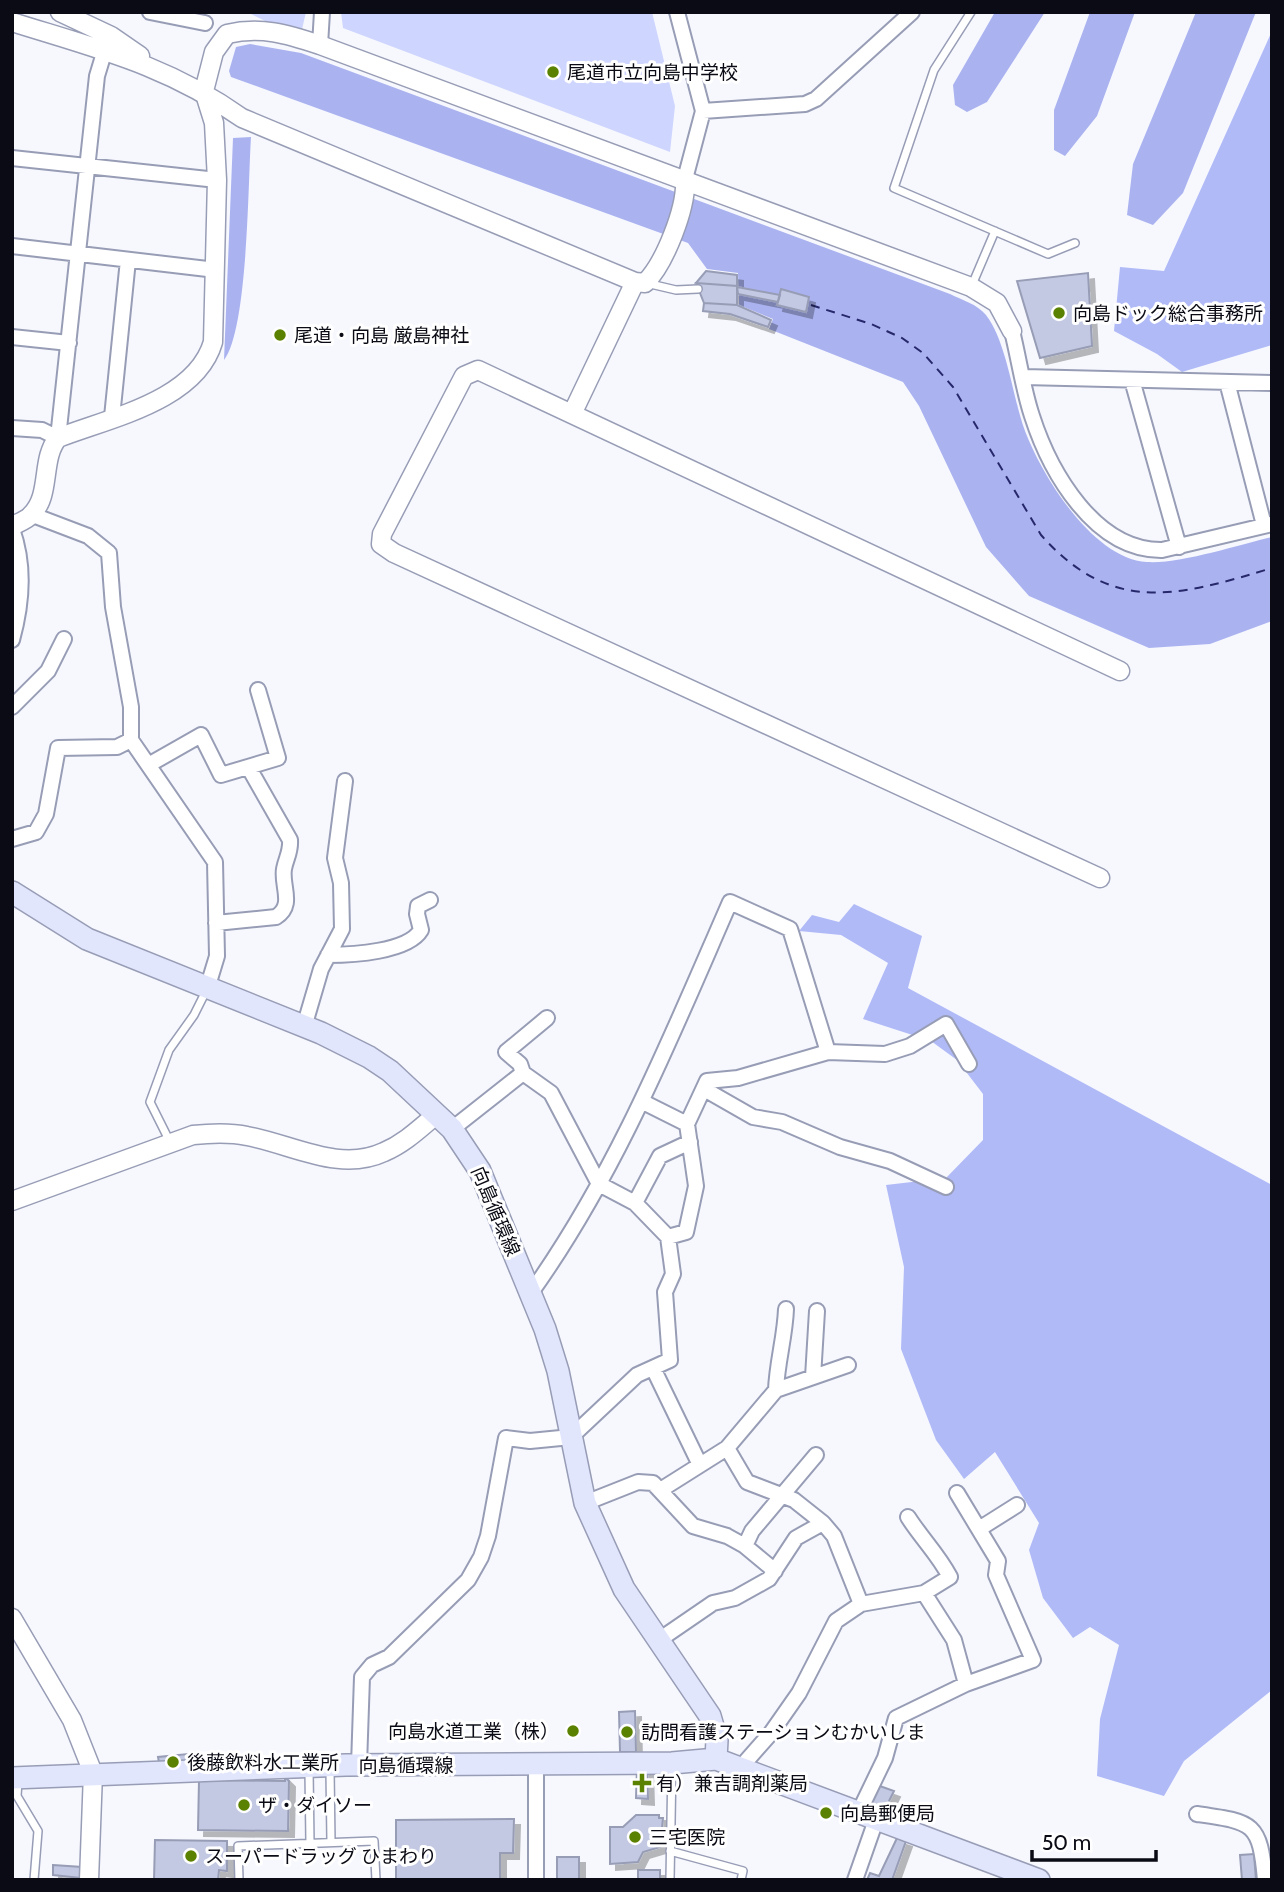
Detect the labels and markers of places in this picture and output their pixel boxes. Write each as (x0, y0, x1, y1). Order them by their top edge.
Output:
place label: 尾道市立向島中学校 (567, 61, 738, 84)
marker: 尾道市立向島中学校 (545, 64, 561, 80)
place label: 向島ドック総合事務所 (1073, 302, 1263, 325)
marker: 向島ドック総合事務所 (1051, 305, 1067, 321)
place label: 尾道・向島 厳島神社 (294, 324, 469, 347)
marker: 尾道・向島 厳島神社 (272, 327, 288, 343)
place label: 向島水道工業（株） (388, 1720, 559, 1743)
place label: 訪問看護ステーションむかいしま (641, 1721, 926, 1744)
marker: 向島水道工業（株） (565, 1723, 581, 1739)
marker: 訪問看護ステーションむかいしま (619, 1724, 635, 1740)
place label: 後藤飲料水工業所 (187, 1751, 339, 1774)
marker: 後藤飲料水工業所 (165, 1754, 181, 1770)
place label: 有）兼吉調剤薬局 (656, 1772, 808, 1795)
marker: 有）兼吉調剤薬局 (634, 1775, 650, 1791)
place label: ザ・ダイソー (258, 1794, 372, 1817)
marker: ザ・ダイソー (236, 1797, 252, 1813)
place label: 向島郵便局 (840, 1802, 935, 1825)
marker: 向島郵便局 (818, 1805, 834, 1821)
place label: 三宅医院 (649, 1826, 725, 1849)
marker: 三宅医院 (627, 1829, 643, 1845)
place label: スーパードラッグ ひまわり (205, 1845, 437, 1868)
marker: スーパードラッグ ひまわり (183, 1848, 199, 1864)

